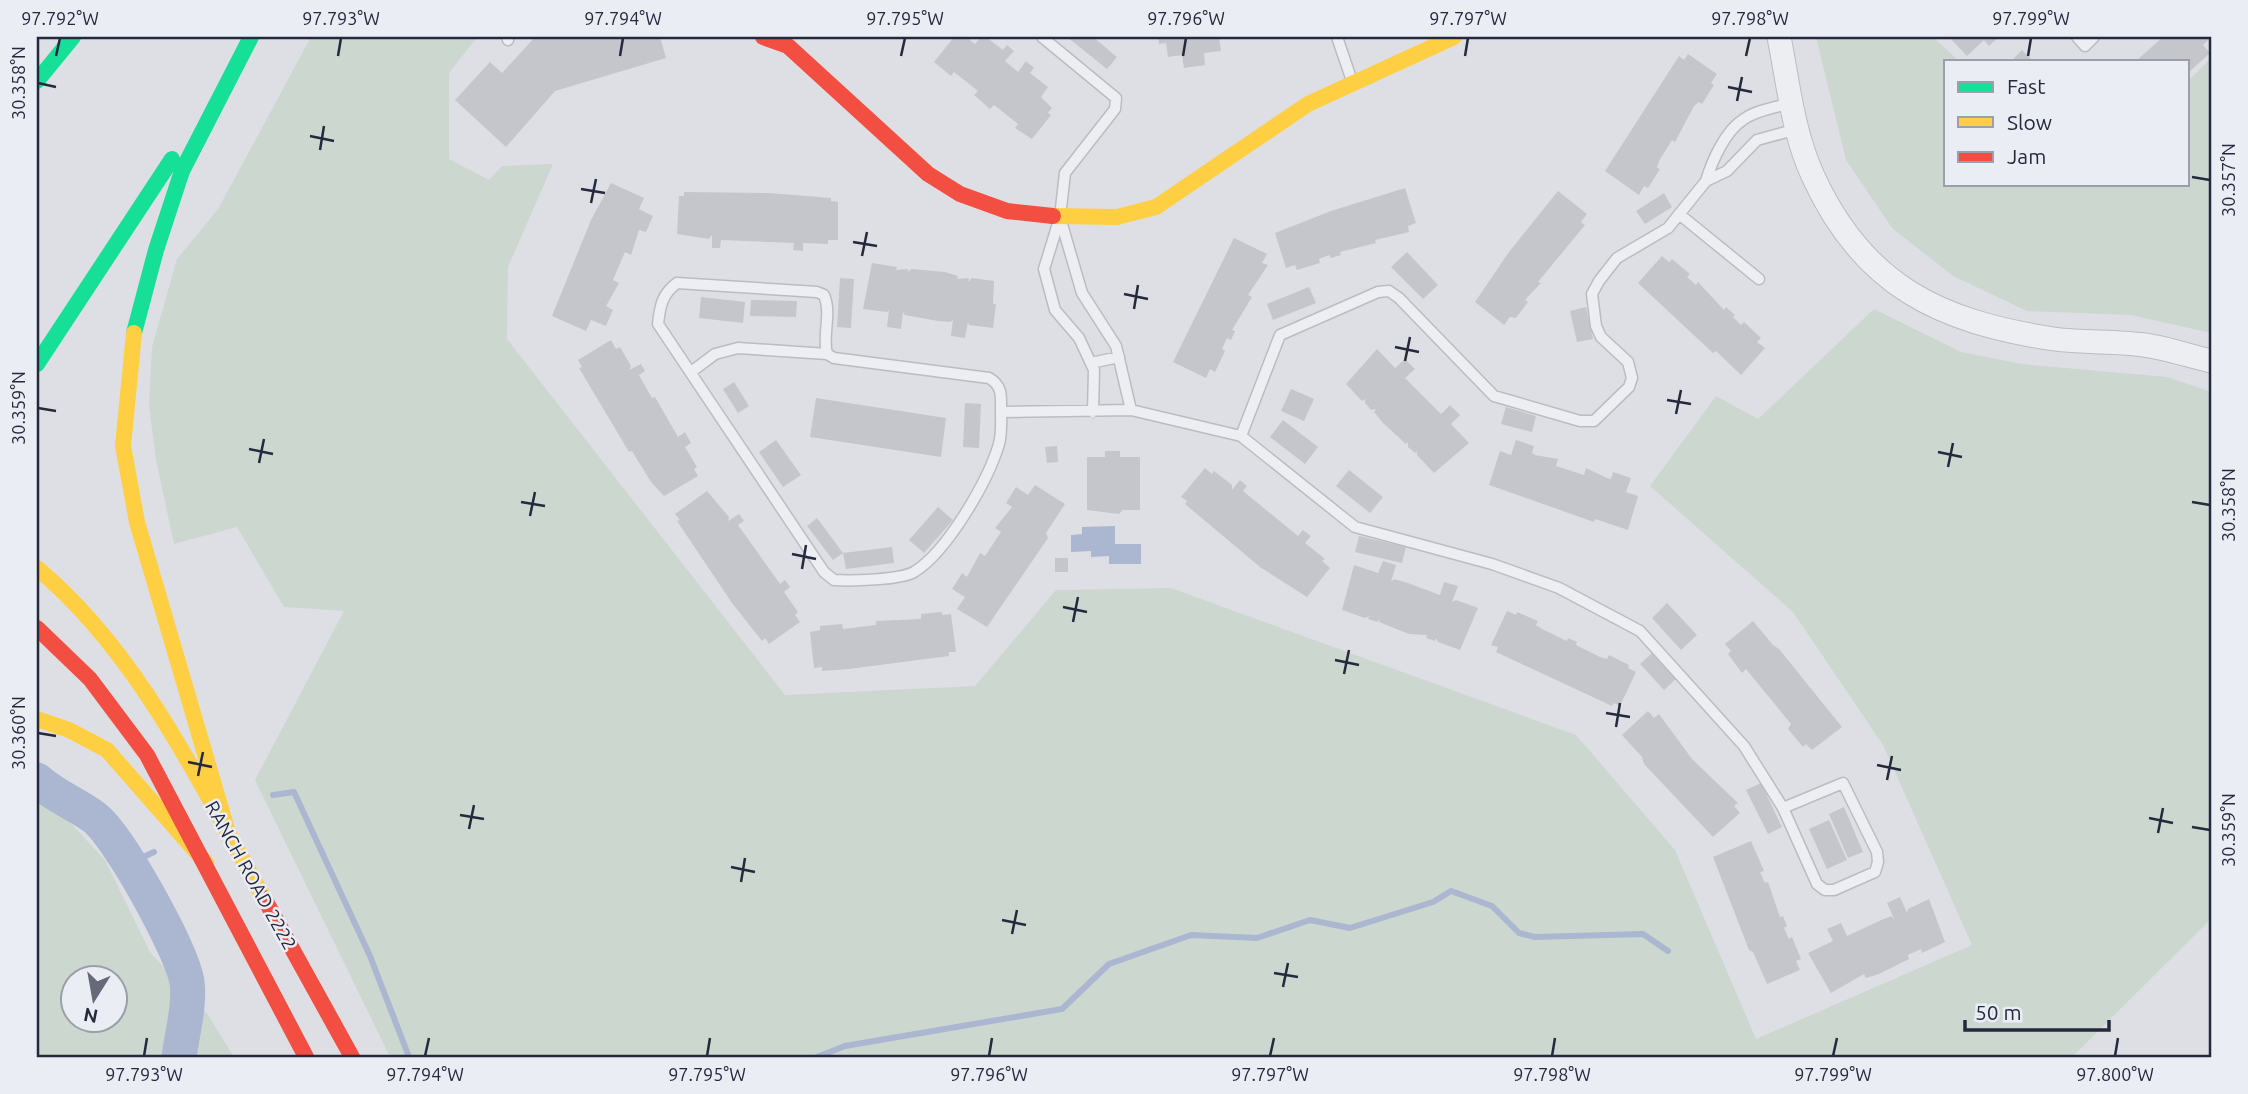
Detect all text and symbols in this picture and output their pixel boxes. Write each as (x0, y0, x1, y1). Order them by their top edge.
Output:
text: 97.792°W (21, 8, 99, 28)
text: 97.793°W (302, 8, 380, 28)
text: 97.794°W (584, 8, 662, 28)
text: 97.795°W (866, 8, 944, 28)
text: 97.796°W (1147, 8, 1225, 28)
text: 97.797°W (1429, 8, 1507, 28)
text: 97.798°W (1711, 8, 1789, 28)
text: 97.799°W (1992, 8, 2070, 28)
text: 30.358°N (8, 46, 28, 120)
legend (1944, 60, 2188, 186)
text: Fast (2007, 74, 2045, 98)
text: Slow (2007, 110, 2052, 134)
text: 30.357°N (2218, 143, 2238, 217)
text: Jam (2007, 144, 2046, 168)
text: 30.359°N (8, 371, 28, 445)
text: 30.358°N (2218, 468, 2238, 542)
text: 30.360°N (8, 696, 28, 770)
text: 30.359°N (2218, 793, 2238, 867)
street label: RANCH ROAD 2222 (201, 797, 301, 953)
north arrow (60, 964, 130, 1034)
scale bar (1965, 989, 2108, 1033)
text: 50 m (1975, 1000, 2022, 1024)
text: N (82, 1004, 100, 1028)
text: 97.793°W (105, 1064, 183, 1084)
text: 97.794°W (386, 1064, 464, 1084)
text: 97.795°W (668, 1064, 746, 1084)
text: 97.796°W (950, 1064, 1028, 1084)
text: 97.797°W (1231, 1064, 1309, 1084)
text: 97.798°W (1513, 1064, 1591, 1084)
text: 97.799°W (1794, 1064, 1872, 1084)
text: 97.800°W (2076, 1064, 2154, 1084)

